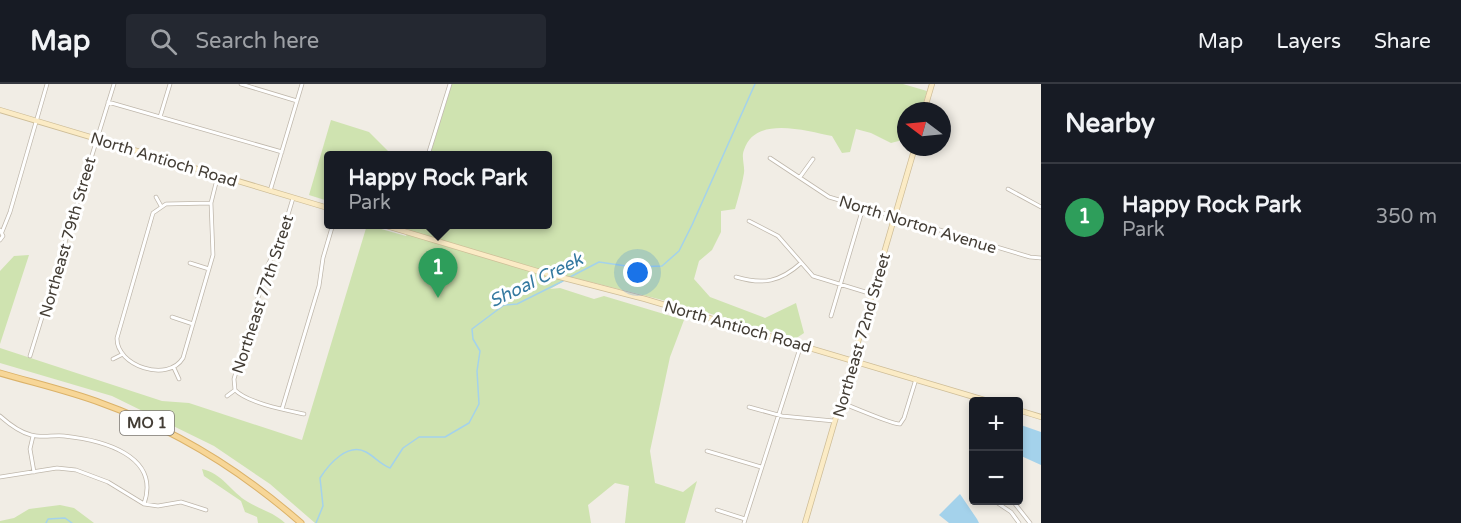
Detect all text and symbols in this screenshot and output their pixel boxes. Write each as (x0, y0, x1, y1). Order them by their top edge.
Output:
search box (126, 14, 546, 68)
text: Map (30, 24, 90, 58)
icon: search (147, 25, 180, 58)
text: Search here (195, 28, 319, 54)
text: Map (1198, 29, 1243, 54)
text: Layers (1276, 29, 1341, 54)
text: Share (1374, 29, 1431, 54)
north arrow (897, 102, 951, 156)
text: Nearby (1065, 108, 1155, 139)
street label: North Antioch Road (88, 128, 239, 192)
popup (324, 151, 552, 229)
street label: Northeast 79th Street (35, 155, 100, 320)
text: Happy Rock Park (348, 165, 528, 191)
text: Park (348, 191, 391, 215)
street label: North Norton Avenue (836, 191, 999, 258)
text: Happy Rock Park (1122, 192, 1302, 218)
text: 1 (1078, 205, 1091, 229)
text: 350 m (1376, 205, 1437, 229)
street label: Northeast 77th Street (228, 212, 298, 376)
text: Park (1122, 218, 1165, 242)
water label: Shoal Creek (486, 247, 587, 312)
pin: 1 (418, 248, 458, 298)
street label: Northeast 72nd Street (829, 251, 895, 420)
your location (623, 258, 652, 287)
street label: North Antioch Road (662, 296, 814, 358)
map controls (969, 397, 1023, 505)
button: + (969, 397, 1023, 451)
road number: MO 1 (120, 411, 174, 435)
button: − (969, 451, 1023, 505)

